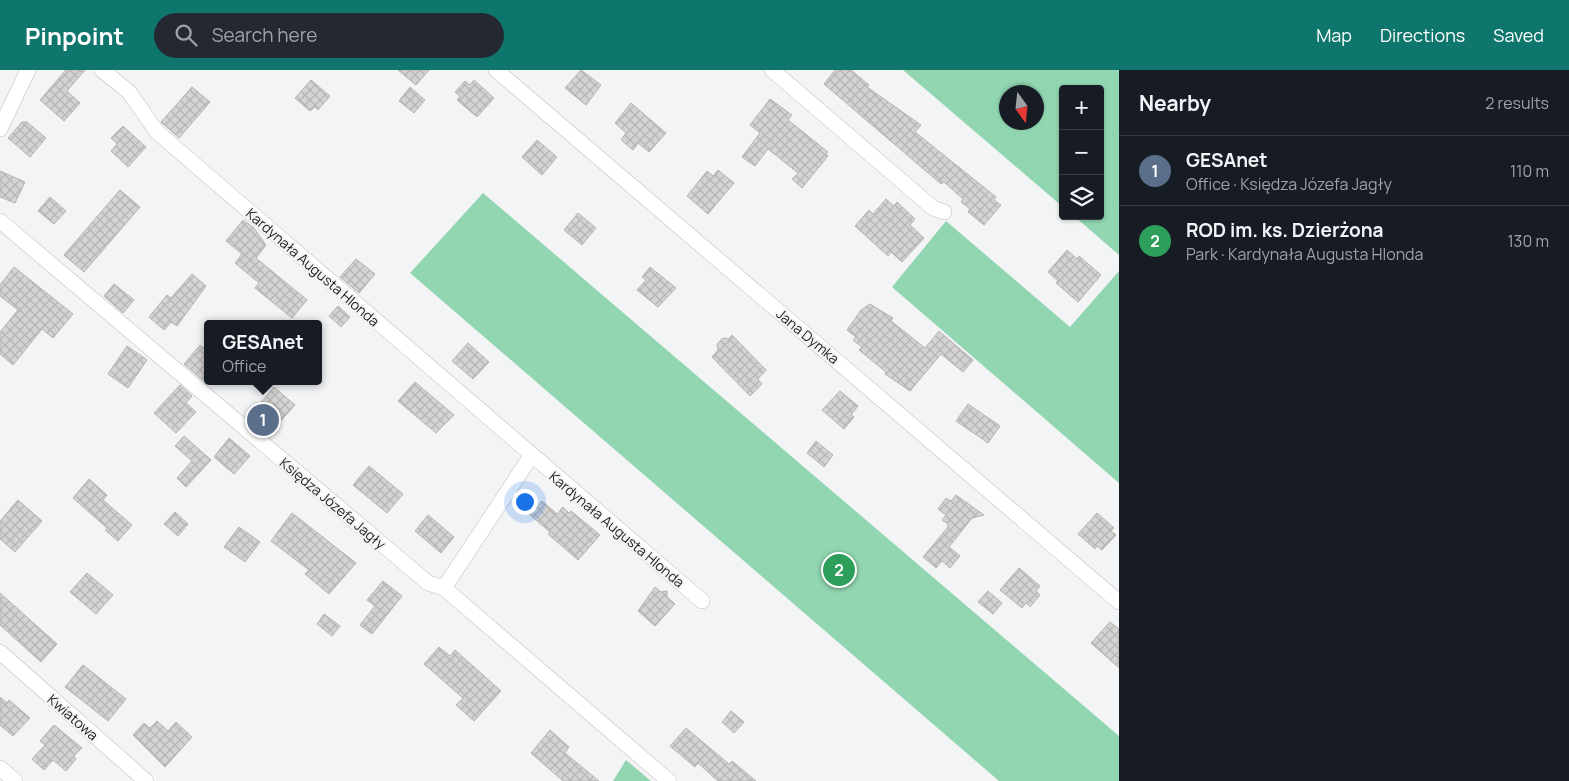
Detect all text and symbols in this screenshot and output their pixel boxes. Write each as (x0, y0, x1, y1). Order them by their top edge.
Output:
search box (154, 13, 504, 58)
text: Pinpoint (25, 19, 124, 52)
icon: search (172, 21, 200, 49)
text: Search here (212, 22, 317, 48)
text: Map (1316, 23, 1352, 47)
text: Directions (1380, 23, 1465, 47)
text: Saved (1493, 23, 1544, 47)
north arrow (999, 85, 1044, 130)
map controls (1059, 85, 1104, 220)
button: + (1059, 85, 1104, 130)
text: Nearby (1139, 89, 1211, 117)
text: 2 results (1485, 92, 1549, 114)
button: − (1059, 130, 1104, 175)
text: GESAnet (1186, 147, 1268, 173)
text: 1 (1151, 160, 1159, 182)
text: 110 m (1510, 160, 1549, 182)
text: Office · Księdza Józefa Jagły (1186, 173, 1392, 195)
button: layers (1059, 175, 1104, 220)
street label: Kardynała Augusta Hlonda (242, 204, 384, 330)
text: ROD im. ks. Dzierżona (1186, 217, 1384, 243)
text: 2 (1150, 230, 1160, 252)
text: 130 m (1507, 230, 1549, 252)
text: Park · Kardynała Augusta Hlonda (1186, 243, 1423, 265)
street label: Jana Dymka (773, 304, 843, 368)
popup (204, 320, 322, 385)
text: GESAnet (222, 329, 304, 355)
text: Office (222, 355, 266, 377)
pin: 1 (247, 401, 279, 439)
street label: Księdza Józefa Jagły (276, 453, 390, 553)
street label: Kardynała Augusta Hlonda (545, 467, 689, 591)
your location (512, 489, 538, 515)
pin: 2 (823, 551, 855, 589)
street label: Kwiatowa (44, 690, 102, 744)

